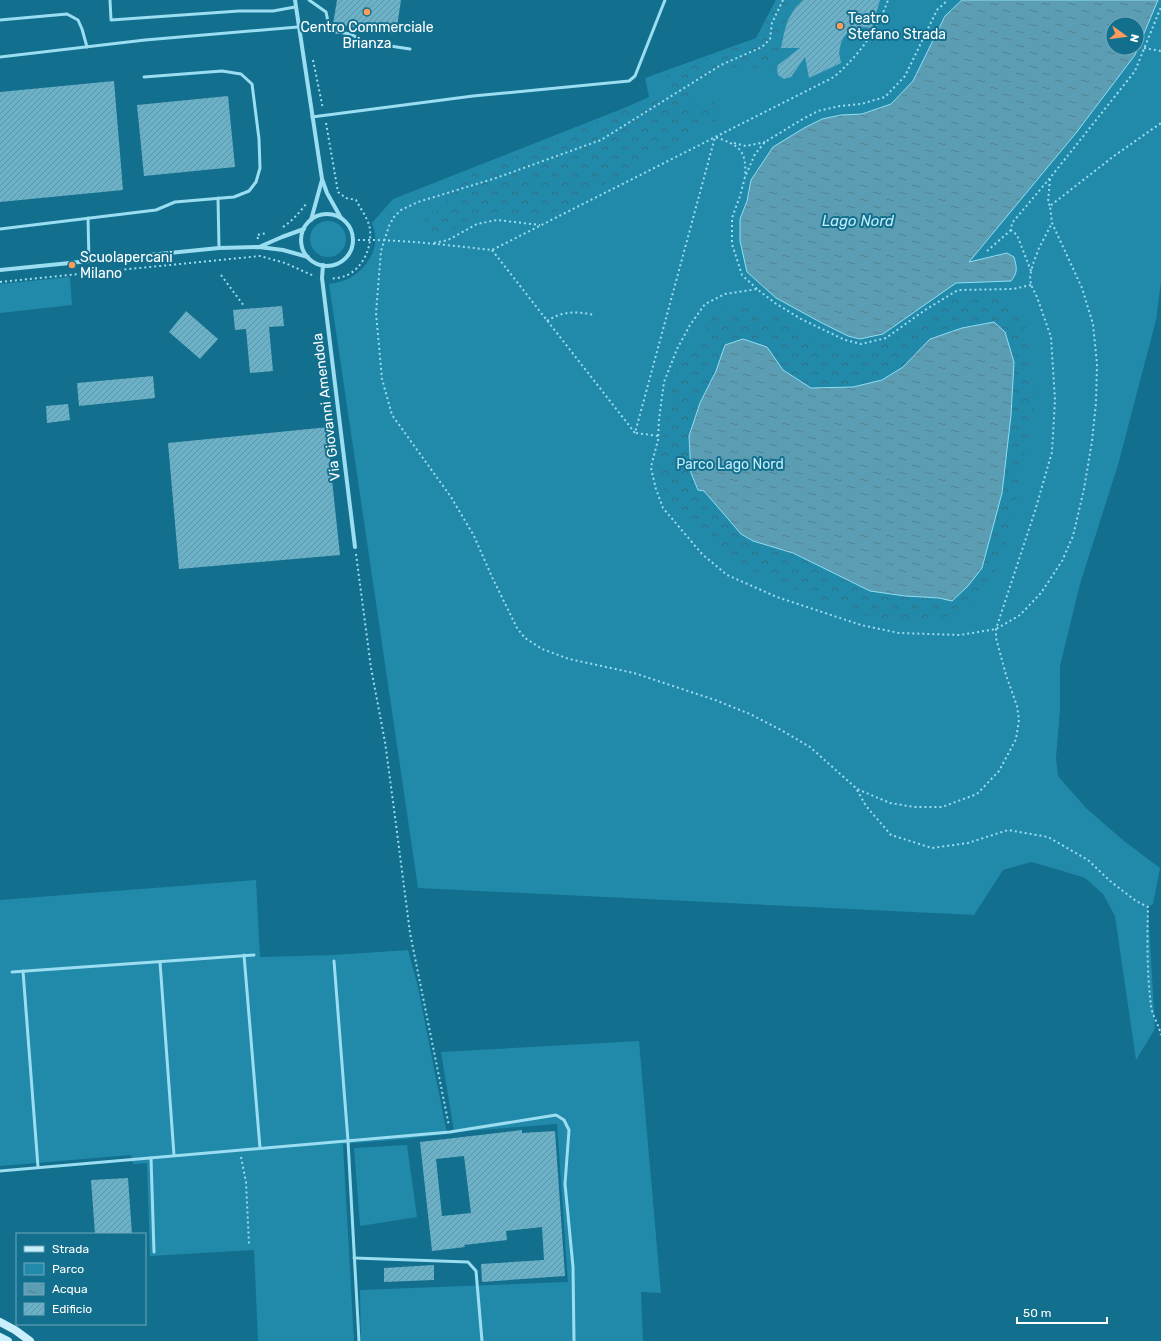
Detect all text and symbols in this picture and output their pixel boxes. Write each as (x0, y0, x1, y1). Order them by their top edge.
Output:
marker: Centro Commerciale Brianza (362, 7, 372, 17)
place label: Teatro Stefano Strada (848, 10, 946, 43)
north arrow (1105, 16, 1145, 56)
place label: Centro Commerciale Brianza (300, 19, 434, 52)
marker: Teatro Stefano Strada (835, 21, 845, 31)
text: N (1127, 33, 1141, 44)
water label: Lago Nord (822, 212, 895, 230)
place label: Scuolapercani Milano (80, 249, 173, 282)
marker: Scuolapercani Milano (67, 260, 77, 270)
street label: Via Giovanni Amendola (309, 332, 344, 482)
park label: Parco Lago Nord (676, 456, 784, 473)
legend (16, 1233, 146, 1325)
text: Strada (52, 1242, 89, 1256)
text: Parco (52, 1262, 84, 1276)
text: Acqua (52, 1282, 88, 1296)
scale bar (1017, 1299, 1107, 1325)
text: Edificio (52, 1302, 92, 1316)
text: 50 m (1023, 1306, 1051, 1320)

